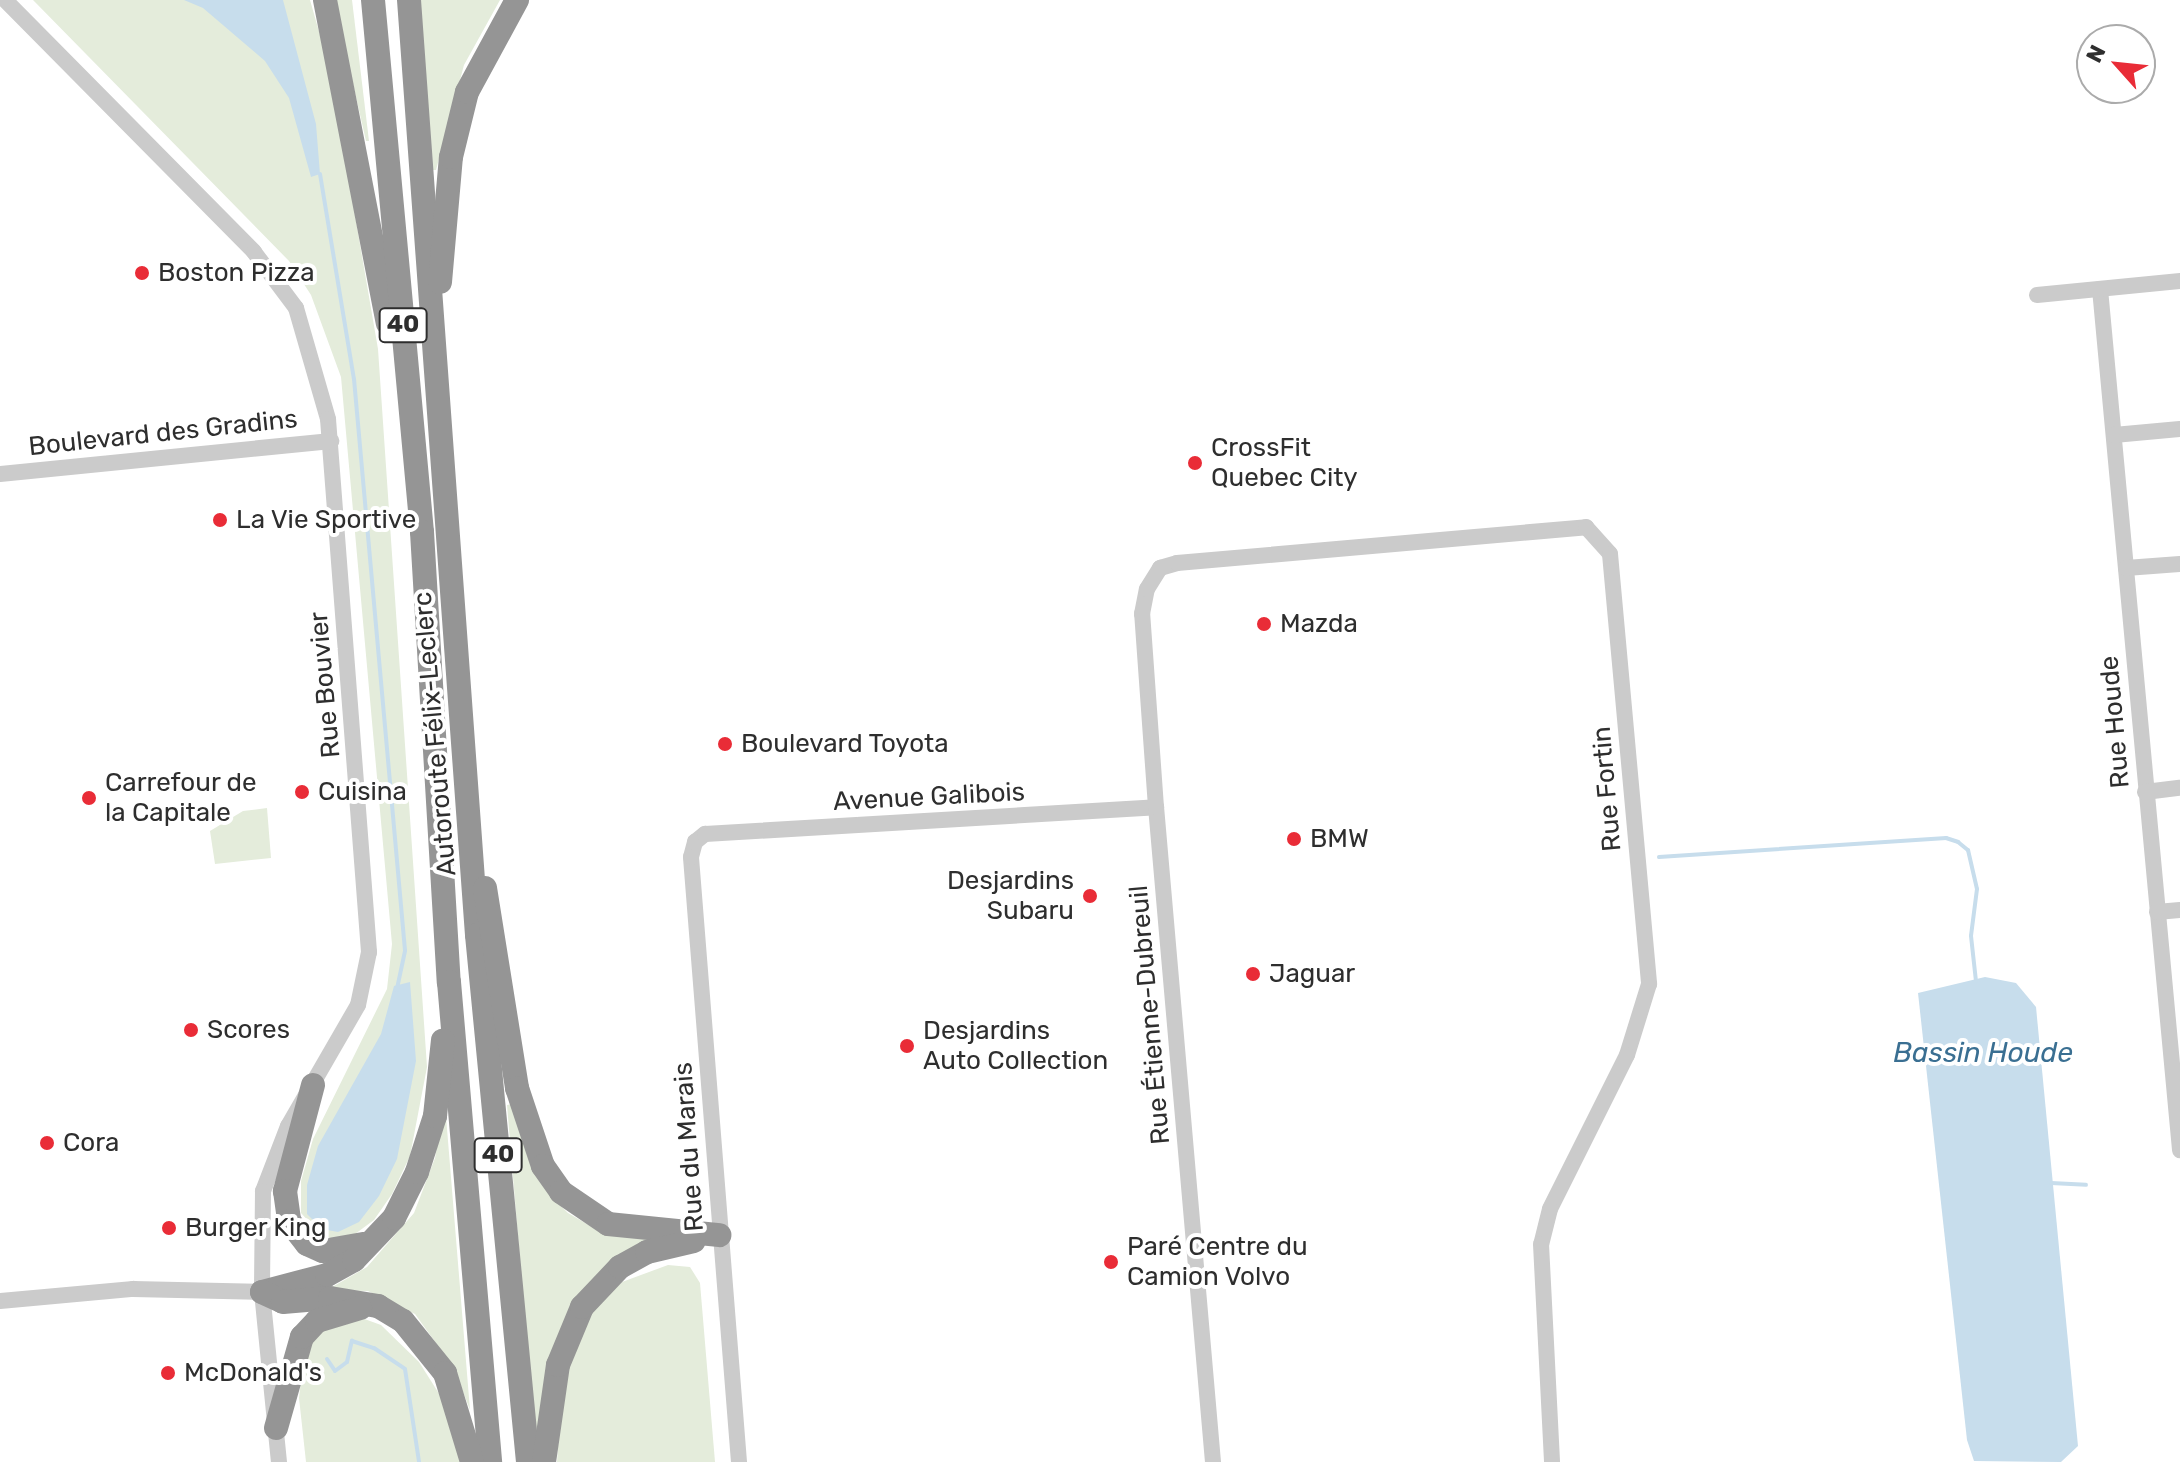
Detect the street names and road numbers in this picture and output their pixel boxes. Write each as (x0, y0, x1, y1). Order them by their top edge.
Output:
road number: 40 (377, 305, 429, 345)
street label: Boulevard des Gradins (27, 403, 299, 463)
street label: Autoroute Félix-Leclerc (407, 591, 463, 877)
street label: Rue Bouvier (303, 611, 347, 759)
street label: Rue Houde (2094, 655, 2136, 789)
street label: Rue Fortin (1586, 725, 1628, 853)
street label: Avenue Galibois (832, 776, 1026, 818)
street label: Rue Étienne-Dubreuil (1123, 884, 1177, 1146)
street label: Rue du Marais (668, 1061, 710, 1233)
road number: 40 (472, 1135, 524, 1175)

